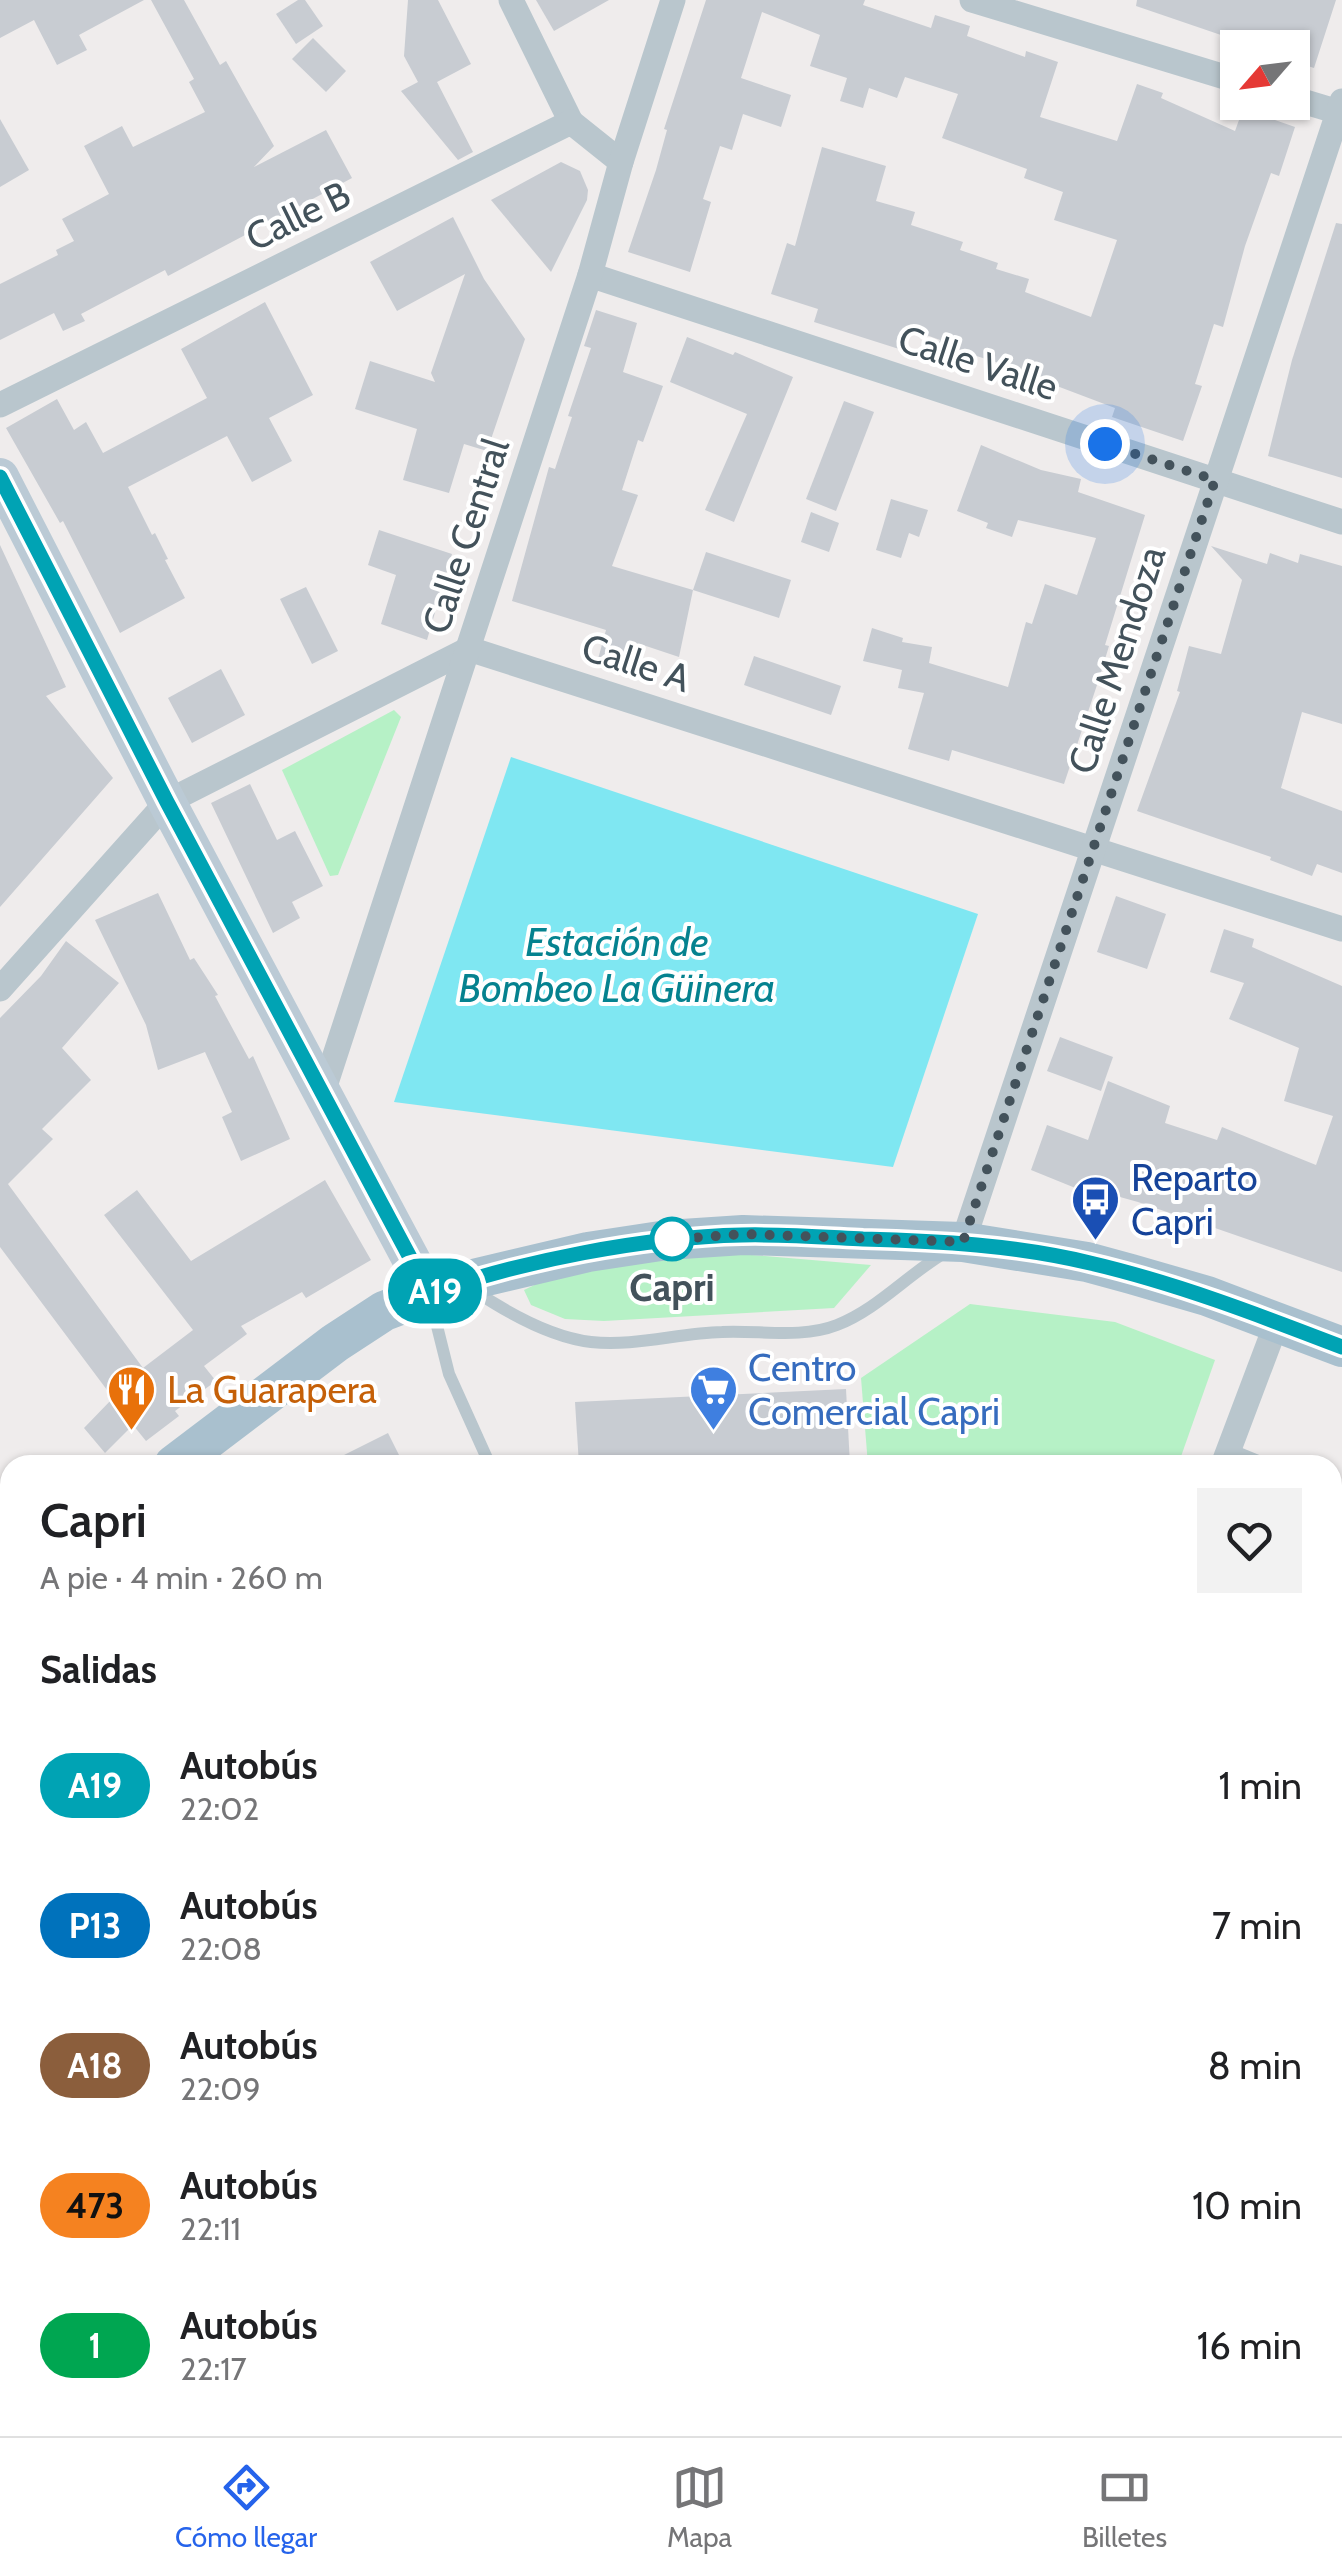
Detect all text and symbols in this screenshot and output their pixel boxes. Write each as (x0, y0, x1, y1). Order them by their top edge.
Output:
north arrow (1220, 30, 1310, 120)
map controls (1220, 30, 1310, 120)
street label: Calle B (238, 170, 358, 261)
street label: Calle Valle (893, 315, 1064, 410)
your location (1080, 419, 1130, 469)
street label: Calle Central (412, 432, 519, 639)
street label: Calle Mendoza (1058, 540, 1175, 779)
street label: Calle A (576, 623, 697, 702)
water label: Estación de Bombeo La Güinera (459, 917, 775, 1012)
place label: Reparto Capri (1131, 1154, 1258, 1245)
bus stop icon: Reparto Capri (1070, 1174, 1122, 1242)
marker: Capri (651, 1218, 693, 1260)
line badge: A19 (378, 1258, 492, 1324)
place label: Capri (629, 1264, 715, 1311)
text: A19 (408, 1270, 462, 1313)
place label: Centro Comercial Capri (748, 1344, 1000, 1435)
restaurant icon: La Guarapera (106, 1364, 158, 1432)
supermarket icon: Centro Comercial Capri (687, 1364, 739, 1432)
place label: La Guarapera (167, 1366, 377, 1413)
button: heart (1197, 1488, 1302, 1593)
text: Capri (40, 1491, 147, 1549)
text: A pie · 4 min · 260 m (40, 1558, 323, 1597)
text: Salidas (40, 1646, 157, 1693)
text: Autobús (180, 1742, 318, 1789)
text: 1 min (1218, 1762, 1302, 1809)
text: A19 (68, 1764, 122, 1807)
text: 22:02 (180, 1789, 259, 1828)
text: Autobús (180, 1882, 318, 1929)
text: 7 min (1212, 1902, 1302, 1949)
text: P13 (69, 1904, 121, 1947)
text: 22:08 (180, 1929, 262, 1968)
text: Autobús (180, 2022, 318, 2069)
text: 8 min (1208, 2042, 1302, 2089)
text: A18 (67, 2044, 123, 2087)
text: 22:09 (180, 2069, 261, 2108)
text: Autobús (180, 2162, 318, 2209)
text: 10 min (1192, 2182, 1302, 2229)
text: 473 (66, 2184, 124, 2227)
text: 22:11 (180, 2209, 241, 2248)
text: Autobús (180, 2302, 318, 2349)
text: 16 min (1197, 2322, 1302, 2369)
text: 1 (89, 2324, 101, 2367)
text: 22:17 (180, 2349, 247, 2388)
tab: Cómo llegar (175, 2460, 317, 2554)
tab: Mapa (667, 2460, 732, 2554)
tab: Billetes (1082, 2460, 1167, 2554)

